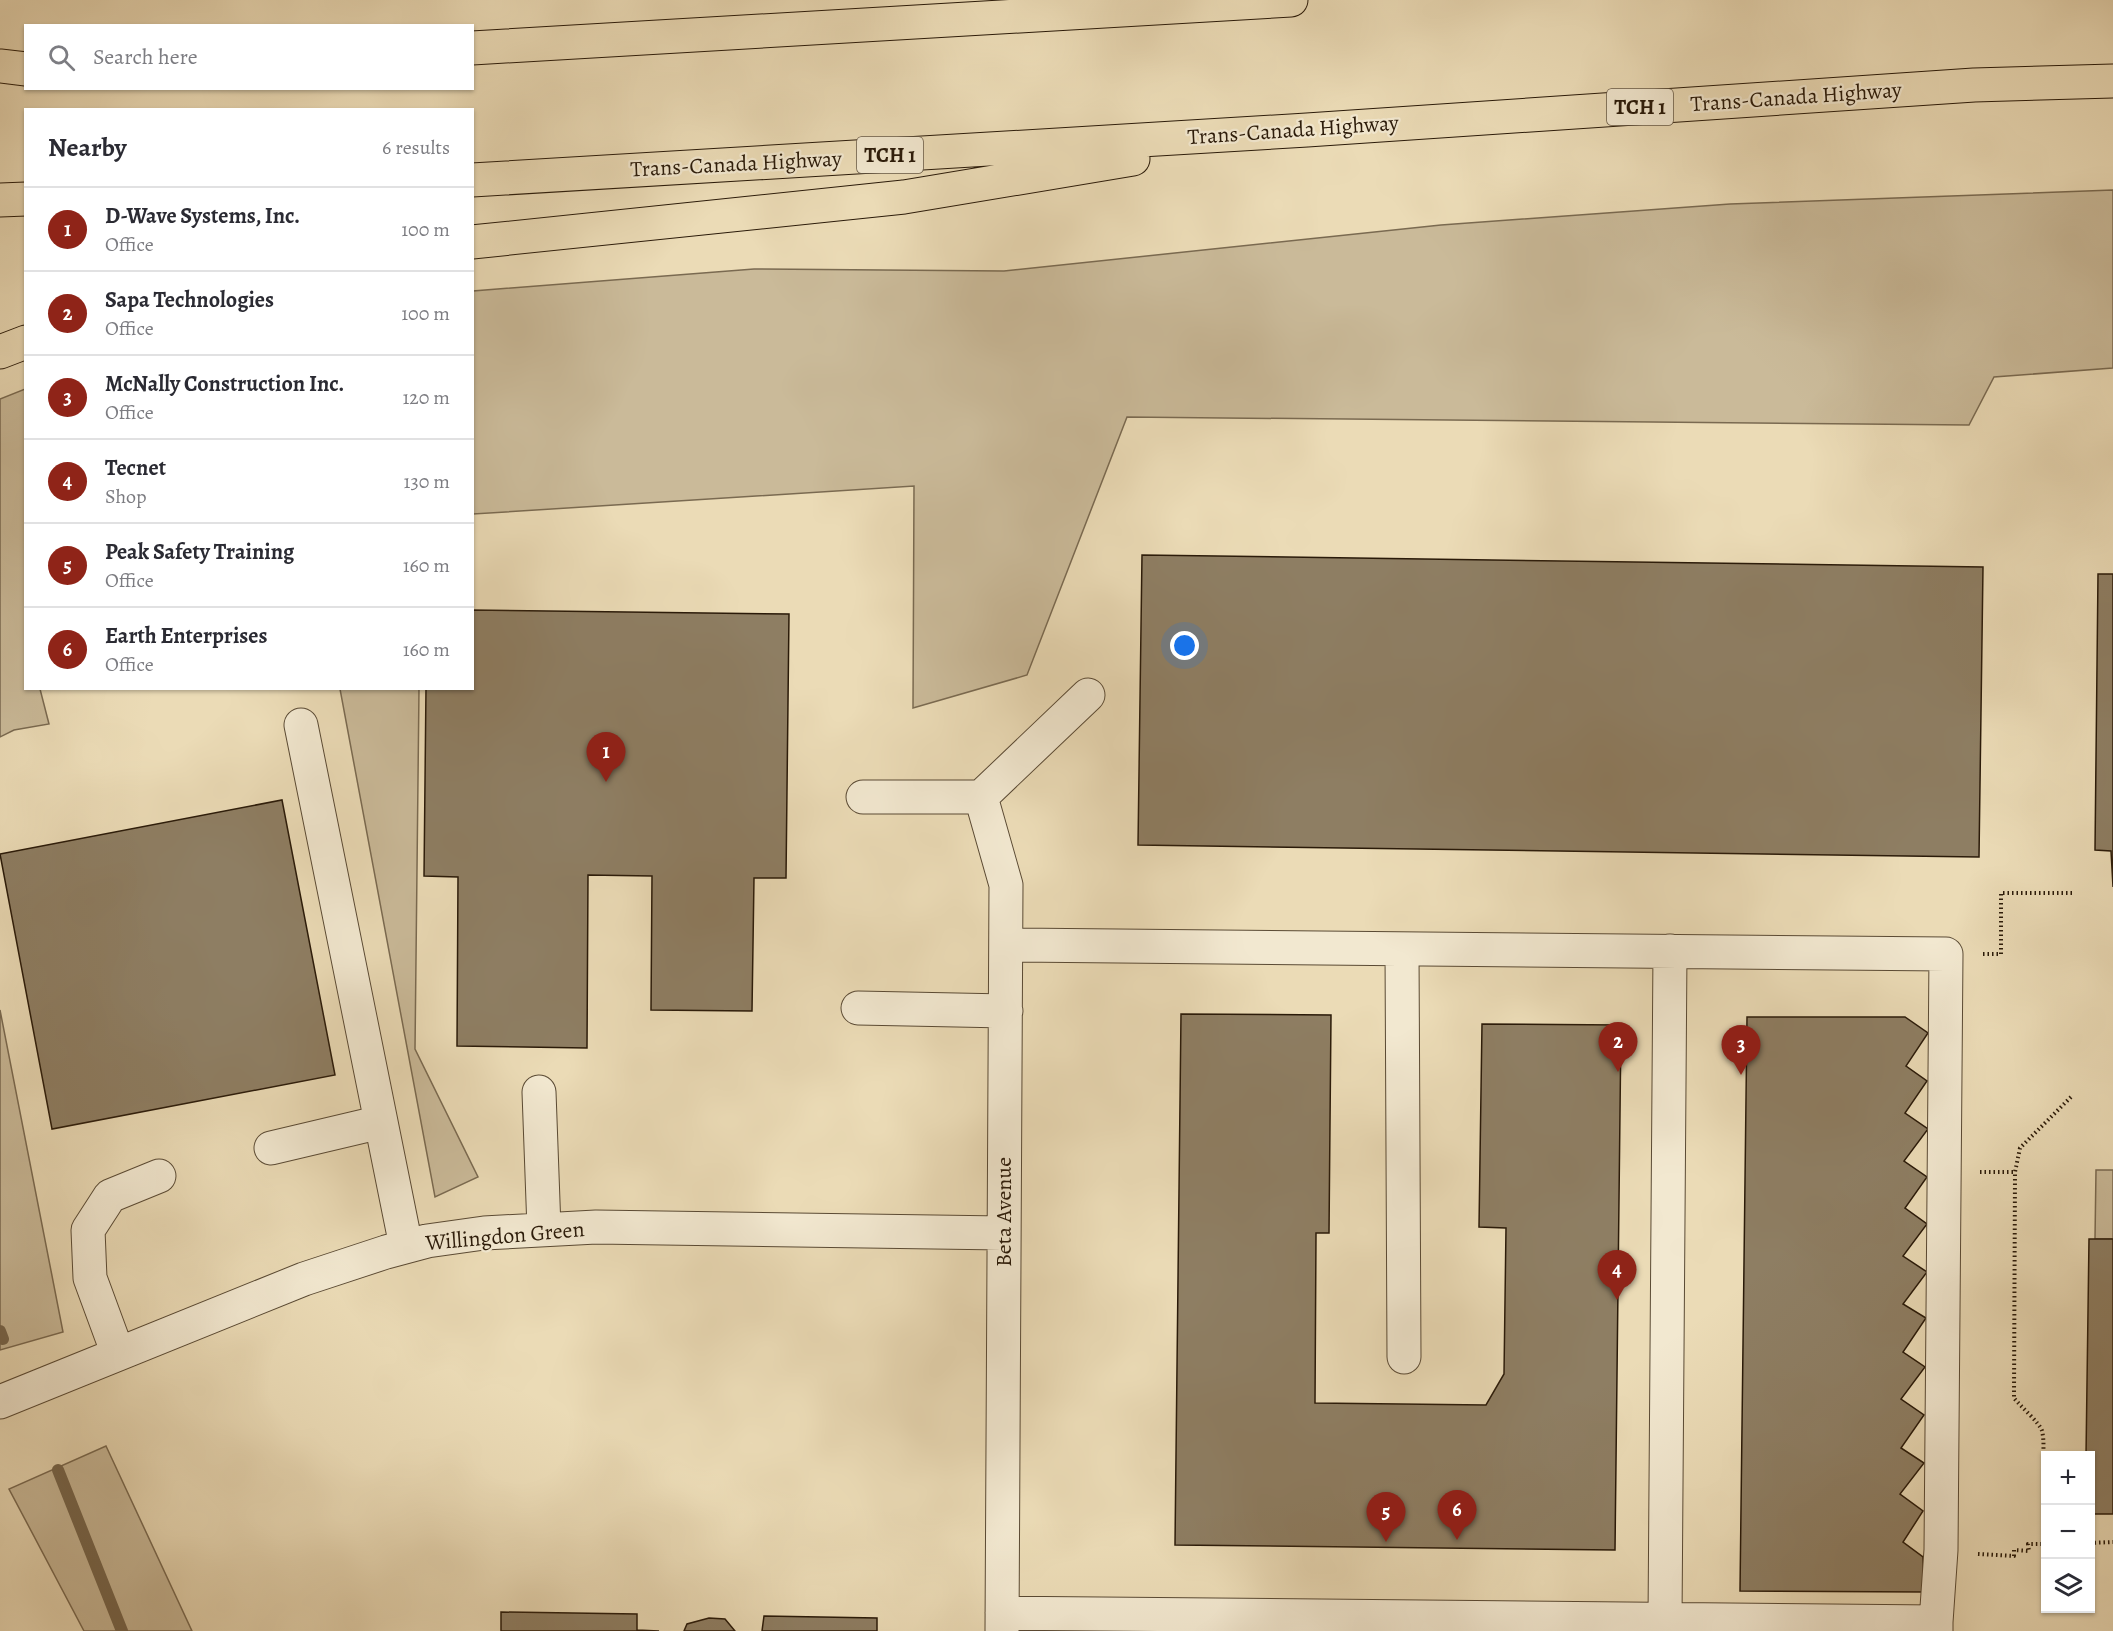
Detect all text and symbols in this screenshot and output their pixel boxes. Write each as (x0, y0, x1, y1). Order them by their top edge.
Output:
search box (24, 24, 474, 90)
icon: search (45, 41, 78, 74)
text: Search here (93, 42, 198, 72)
street label: Trans-Canada Highway (1689, 75, 1903, 119)
road number: TCH 1 (1607, 89, 1673, 125)
street label: Trans-Canada Highway (1186, 108, 1400, 152)
text: Nearby (48, 130, 127, 165)
text: 6 results (382, 134, 450, 161)
road number: TCH 1 (857, 137, 923, 173)
street label: Trans-Canada Highway (630, 143, 843, 185)
text: D-Wave Systems, Inc. (105, 201, 300, 231)
text: 1 (64, 216, 71, 243)
text: 100 m (401, 216, 450, 243)
text: Office (105, 231, 154, 258)
text: Sapa Technologies (105, 285, 274, 315)
text: 2 (63, 300, 72, 327)
text: 100 m (401, 300, 450, 327)
text: Office (105, 315, 154, 342)
text: McNally Construction Inc. (105, 369, 344, 399)
text: 3 (63, 384, 72, 411)
text: 120 m (402, 384, 450, 411)
text: Office (105, 399, 154, 426)
text: Tecnet (105, 453, 166, 483)
text: 4 (63, 468, 72, 495)
text: 130 m (404, 468, 450, 495)
text: Shop (105, 483, 147, 510)
text: Peak Safety Training (105, 537, 294, 567)
text: 5 (63, 552, 72, 579)
text: 160 m (403, 552, 450, 579)
text: Office (105, 567, 154, 594)
text: Earth Enterprises (105, 621, 267, 651)
your location (1170, 631, 1199, 660)
text: 6 (63, 636, 72, 663)
text: 160 m (403, 636, 450, 663)
text: Office (105, 651, 154, 678)
pin: 1 (586, 732, 626, 782)
pin: 2 (1598, 1022, 1638, 1072)
pin: 3 (1722, 1026, 1760, 1075)
street label: Beta Avenue (989, 1157, 1019, 1267)
street label: Willingdon Green (423, 1214, 586, 1258)
pin: 4 (1598, 1250, 1636, 1300)
map controls (2041, 1451, 2095, 1613)
button: + (2041, 1451, 2095, 1505)
pin: 6 (1438, 1490, 1476, 1540)
pin: 5 (1366, 1492, 1406, 1542)
button: − (2041, 1505, 2095, 1559)
button: layers (2041, 1559, 2095, 1613)

